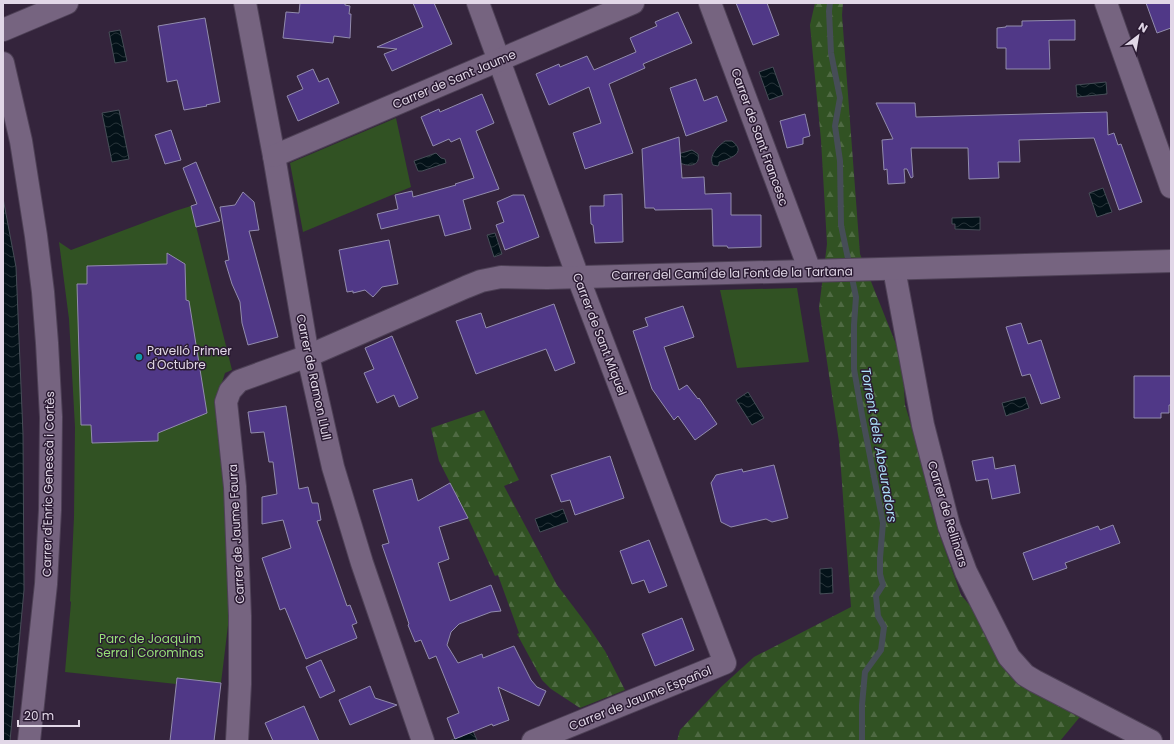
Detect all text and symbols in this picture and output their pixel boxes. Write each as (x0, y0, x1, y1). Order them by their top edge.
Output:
north arrow (1118, 16, 1158, 56)
text: N (1135, 18, 1151, 36)
street label: Carrer de Sant Jaume (390, 45, 518, 113)
street label: Carrer de Sant Francesc (727, 66, 793, 208)
street label: Carrer del Camí de la Font de la Tartana (611, 262, 853, 284)
street label: Carrer de Sant Miquel (569, 270, 631, 398)
street label: Carrer de Ramon Llull (292, 313, 336, 442)
place label: Pavelló Primer d'Octubre (147, 342, 232, 373)
marker: Pavelló Primer d'Octubre (134, 352, 144, 362)
water label: Torrent dels Abeuradors (856, 366, 902, 524)
street label: Carrer d'Enric Genescà i Cortès (38, 391, 58, 577)
street label: Carrer de Rellinars (924, 459, 972, 569)
street label: Carrer de Jaume Faura (224, 464, 248, 604)
park label: Parc de Joaquim Serra i Corominas (96, 630, 204, 661)
street label: Carrer de Jaume Español (566, 662, 714, 734)
scale bar (18, 702, 79, 728)
text: 20 m (24, 707, 54, 724)

